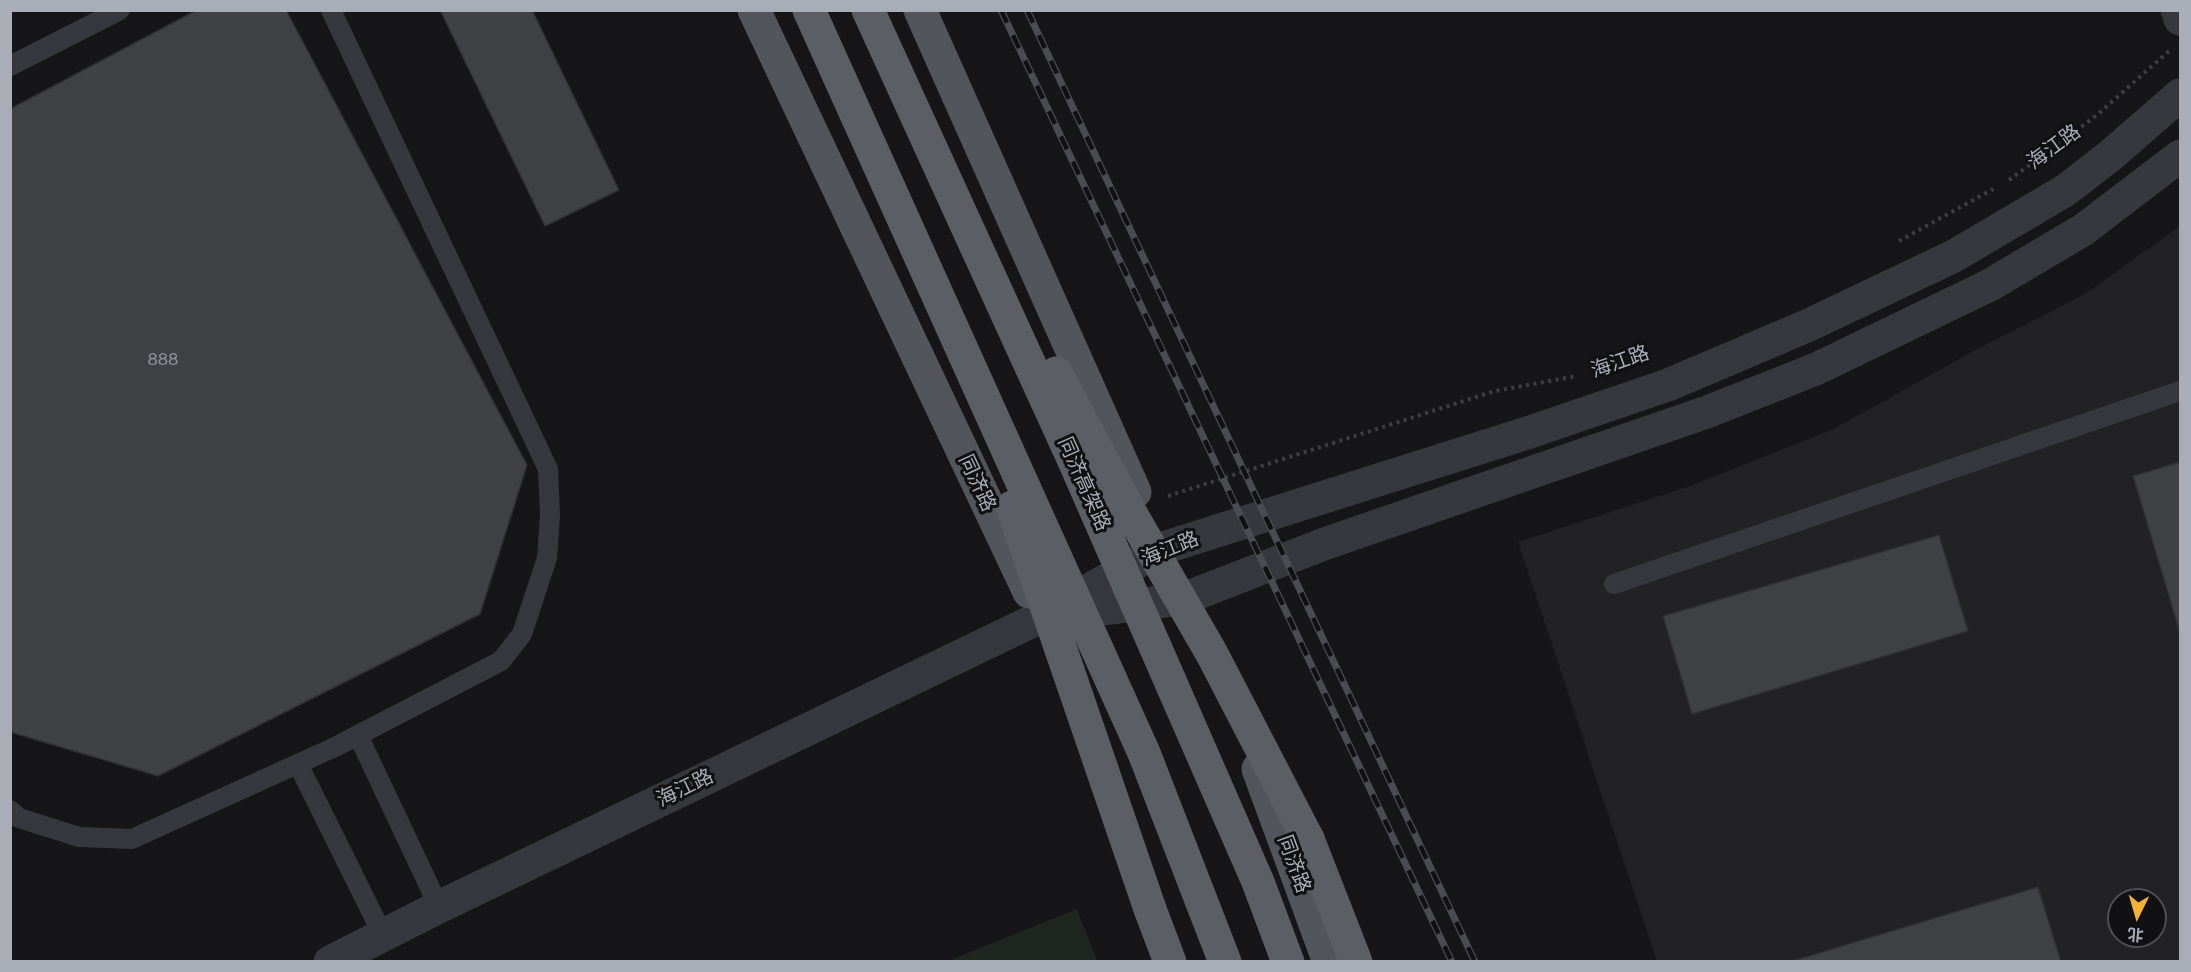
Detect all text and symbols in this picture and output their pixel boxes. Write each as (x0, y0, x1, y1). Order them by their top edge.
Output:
street label: 海江路 (2023, 120, 2085, 174)
street label: 海江路 (1588, 341, 1652, 383)
house number: 888 (148, 350, 178, 370)
street label: 同济高架路 (1053, 433, 1115, 535)
street label: 同济路 (953, 451, 1001, 515)
street label: 海江路 (1138, 527, 1202, 571)
street label: 海江路 (653, 764, 717, 812)
street label: 同济路 (1272, 832, 1316, 896)
north arrow (2107, 888, 2167, 948)
text: 北 (2127, 924, 2144, 945)

